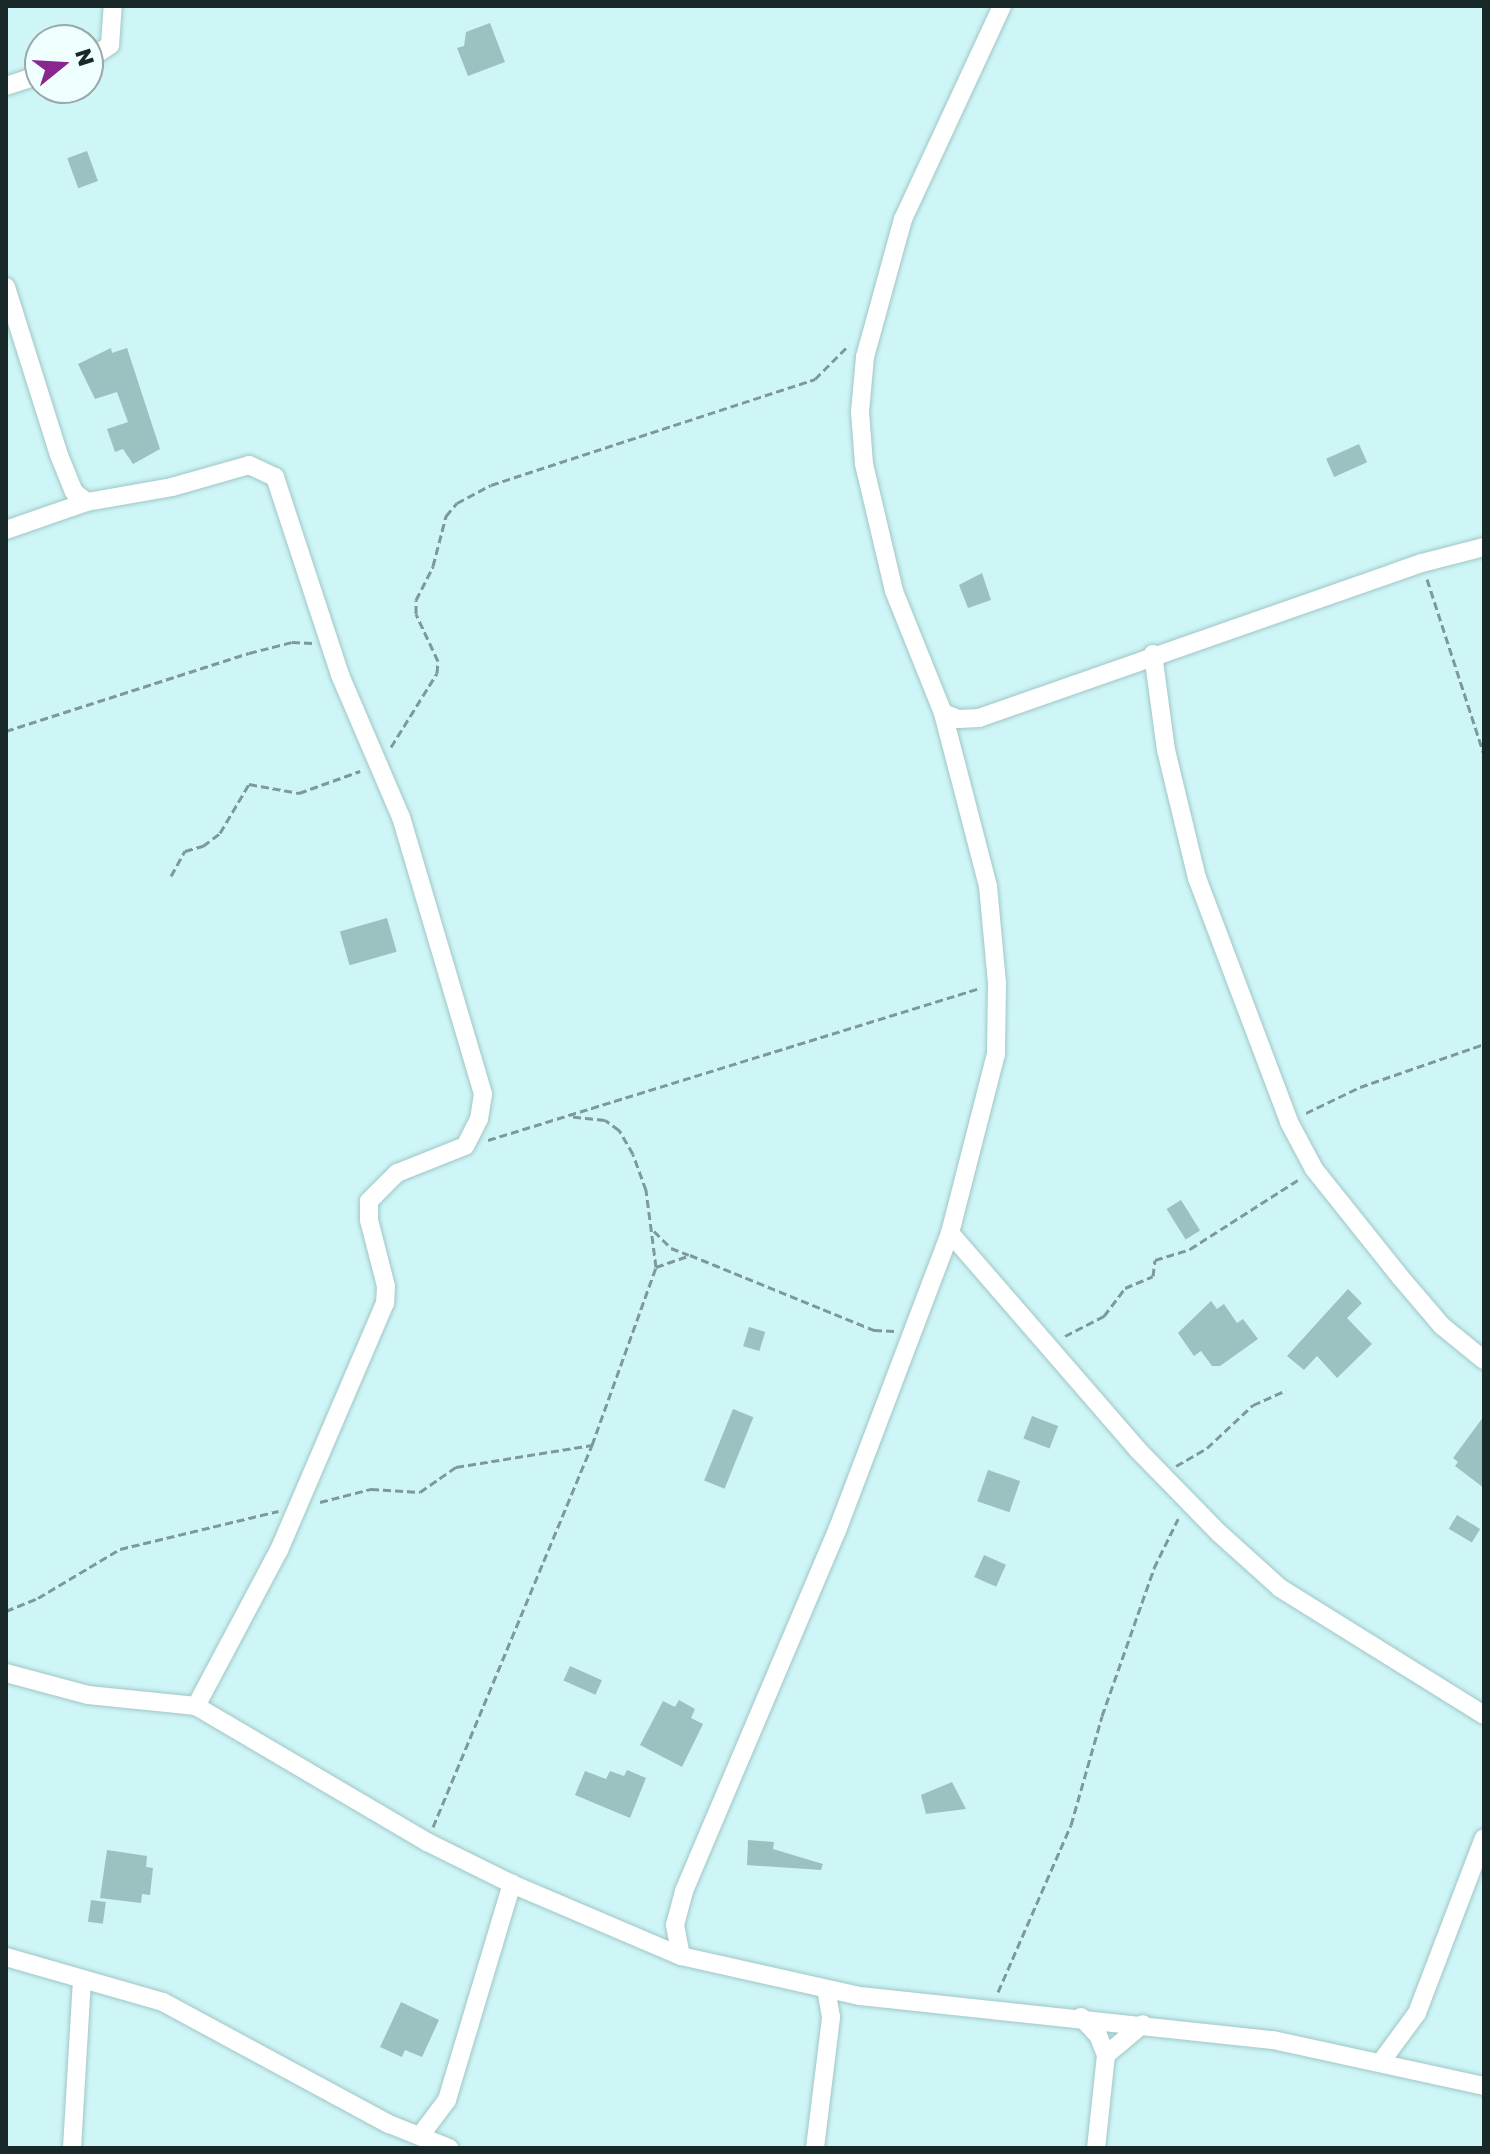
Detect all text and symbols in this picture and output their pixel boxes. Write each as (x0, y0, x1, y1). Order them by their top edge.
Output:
north arrow (24, 24, 104, 104)
text: N (70, 45, 101, 69)

